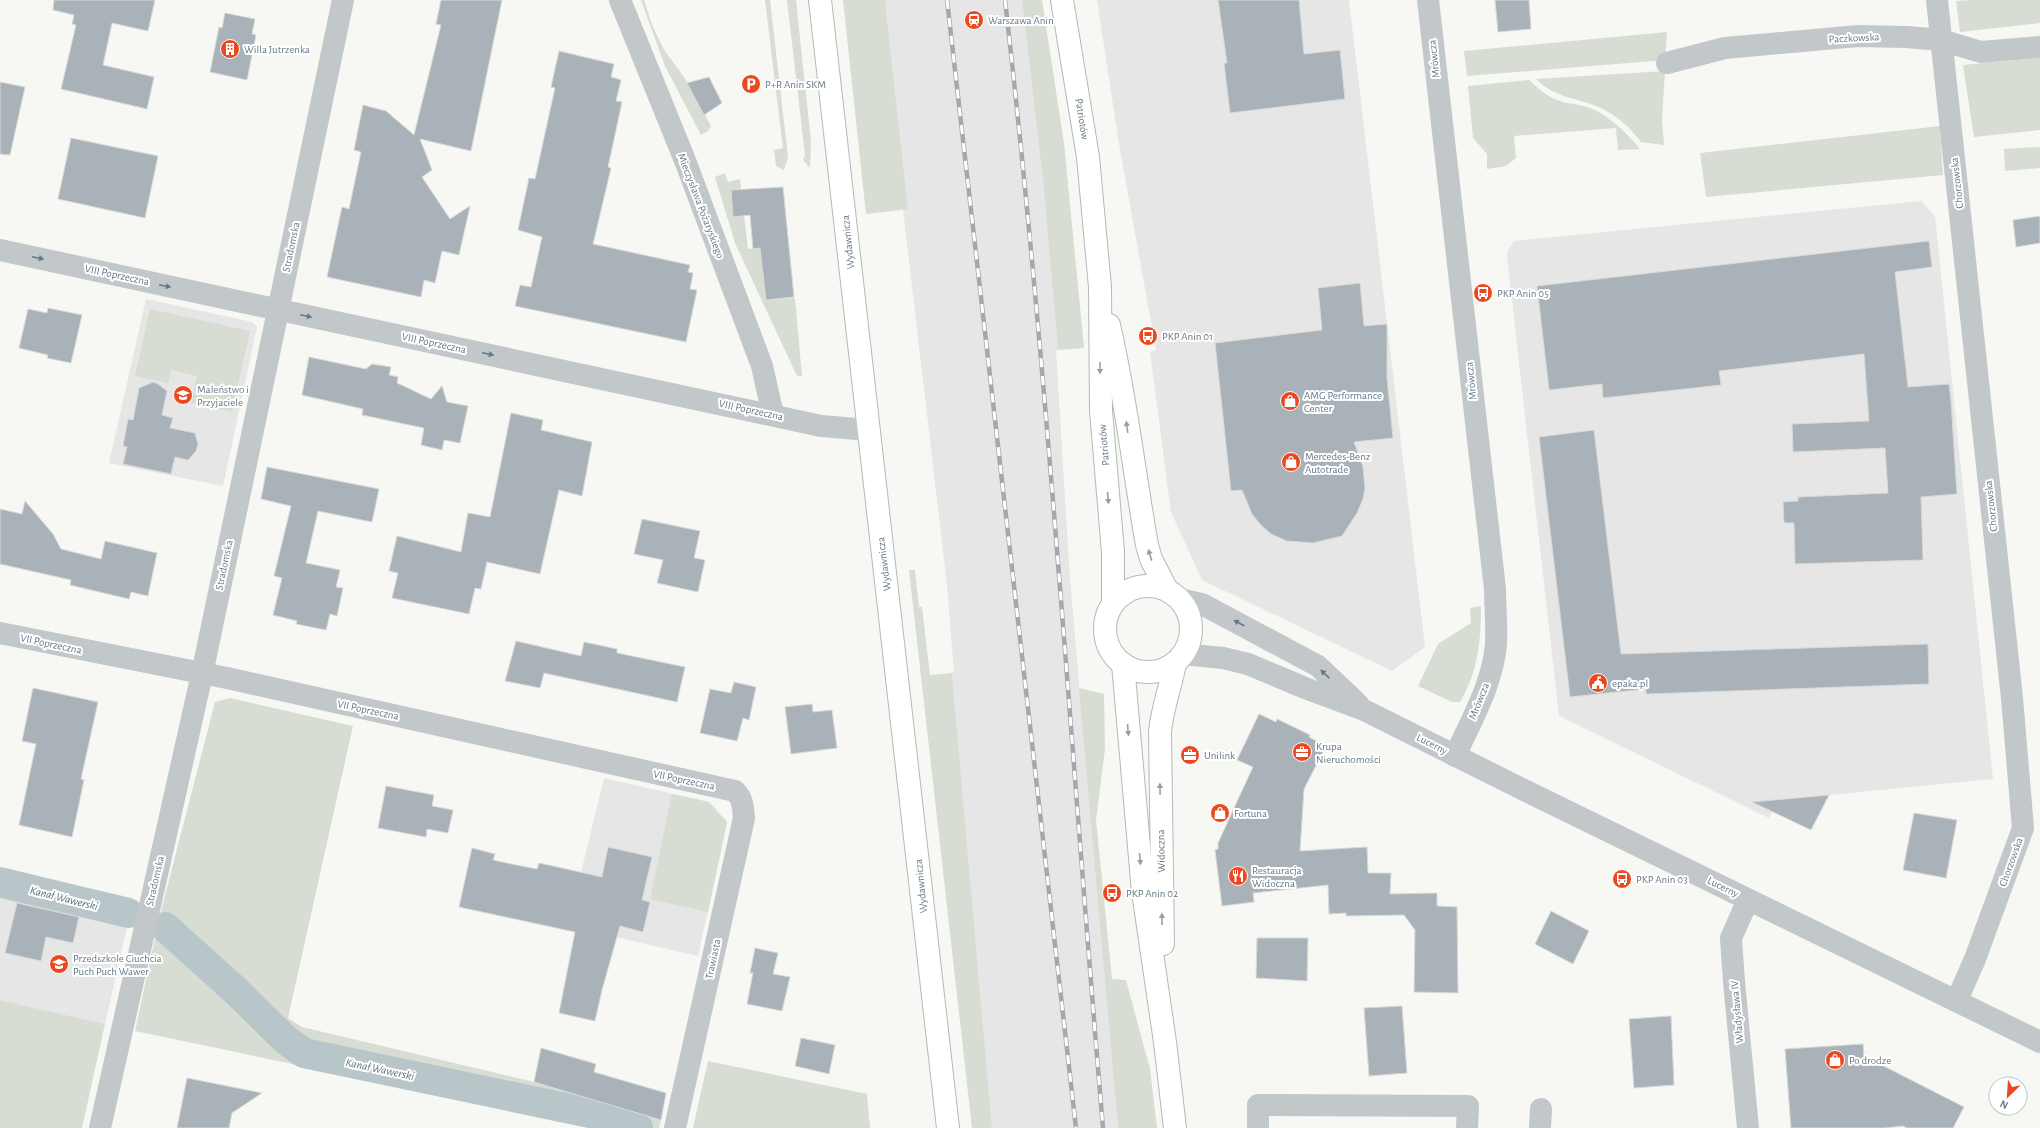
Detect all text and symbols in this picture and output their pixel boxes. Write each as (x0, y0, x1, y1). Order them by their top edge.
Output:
station icon: Warszawa Anin (963, 9, 985, 31)
place label: Warszawa Anin (988, 15, 1054, 26)
street label: Paczkowska (1828, 31, 1880, 45)
building icon: Willa Jutrzenka (219, 38, 241, 60)
street label: Mrówcza (1427, 39, 1441, 79)
place label: Willa Jutrzenka (244, 44, 310, 55)
parking icon: P+R Anin SKM (740, 73, 762, 95)
place label: P+R Anin SKM (765, 79, 826, 90)
street label: Patriotów (1073, 98, 1091, 141)
street label: Mieczysława Pożaryskiego (676, 152, 726, 260)
street label: Chorzowska (1949, 157, 1965, 209)
street label: Wydawnicza (840, 214, 856, 270)
street label: Stradomska (280, 221, 302, 273)
one-way arrow (32, 256, 44, 262)
street label: VIII Poprzeczna (84, 263, 150, 287)
bus stop icon: PKP Anin 05 (1472, 282, 1494, 304)
one-way arrow (159, 283, 171, 289)
place label: PKP Anin 05 (1497, 288, 1549, 299)
one-way arrow (300, 313, 312, 319)
bus stop icon: PKP Anin 01 (1137, 325, 1159, 347)
street label: VIII Poprzeczna (401, 331, 467, 355)
place label: PKP Anin 01 (1162, 331, 1213, 342)
one-way arrow (482, 352, 494, 358)
street label: Mrówcza (1464, 361, 1478, 401)
one-way arrow (1097, 362, 1104, 374)
school or university icon: Maleństwo i Przyjaciele (172, 384, 194, 406)
place label: Maleństwo i Przyjaciele (197, 384, 249, 408)
shop icon: AMG Performance Center (1279, 390, 1301, 412)
place label: AMG Performance Center (1304, 390, 1382, 414)
street label: VIII Poprzeczna (718, 398, 784, 422)
one-way arrow (1124, 421, 1130, 434)
street label: Patriotów (1097, 423, 1111, 466)
shop icon: Mercedes-Benz Autotrade (1280, 451, 1302, 473)
place label: Mercedes-Benz Autotrade (1305, 451, 1371, 475)
street label: Chorzowska (1983, 480, 1999, 532)
one-way arrow (1105, 492, 1112, 504)
street label: Wydawnicza (875, 536, 893, 592)
street label: Stradomska (213, 539, 235, 591)
one-way arrow (1147, 549, 1153, 561)
one-way arrow (1233, 620, 1245, 626)
street label: VII Poprzeczna (19, 632, 83, 656)
one-way arrow (1320, 669, 1331, 678)
public building icon: epaka.pl (1587, 672, 1609, 694)
place label: epaka.pl (1612, 678, 1648, 689)
street label: Mrówcza (1467, 681, 1491, 721)
street label: VII Poprzeczna (336, 698, 400, 722)
one-way arrow (1125, 724, 1132, 736)
street label: Lucerny (1415, 732, 1450, 757)
office icon: Krupa Nieruchomości (1291, 741, 1313, 763)
place label: Krupa Nieruchomości (1316, 741, 1381, 765)
office icon: Unilink (1179, 744, 1201, 766)
place label: Unilink (1204, 750, 1235, 761)
street label: VII Poprzeczna (652, 768, 716, 792)
one-way arrow (1157, 782, 1163, 795)
shop icon: Fortuna (1209, 802, 1231, 824)
place label: Fortuna (1234, 808, 1267, 819)
street label: Widoczna (1155, 829, 1167, 873)
street label: Chorzowska (1997, 836, 2025, 888)
one-way arrow (1137, 853, 1144, 865)
street label: Stradomska (144, 855, 166, 907)
street label: Wydawnicza (913, 858, 929, 914)
restaurant icon: Restauracja Widoczna (1227, 865, 1249, 887)
place label: Restauracja Widoczna (1252, 865, 1302, 889)
bus stop icon: PKP Anin 03 (1611, 868, 1633, 890)
place label: PKP Anin 03 (1636, 874, 1688, 885)
street label: Lucerny (1706, 875, 1741, 899)
bus stop icon: PKP Anin 02 (1101, 882, 1123, 904)
water label: Kanał Wawerski (29, 884, 100, 912)
place label: PKP Anin 02 (1126, 888, 1178, 899)
one-way arrow (1159, 913, 1166, 925)
street label: Trawiasta (703, 938, 723, 980)
school or university icon: Przedszkole Ciuchcia Puch Puch Wawer (48, 953, 70, 975)
place label: Przedszkole Ciuchcia Puch Puch Wawer (73, 953, 162, 977)
street label: Władysława IV (1729, 979, 1745, 1044)
shop icon: Po drodze (1824, 1049, 1846, 1071)
place label: Po drodze (1849, 1055, 1891, 1066)
water label: Kanał Wawerski (345, 1056, 416, 1082)
north arrow (1988, 1076, 2028, 1116)
text: N (1998, 1098, 2010, 1111)

